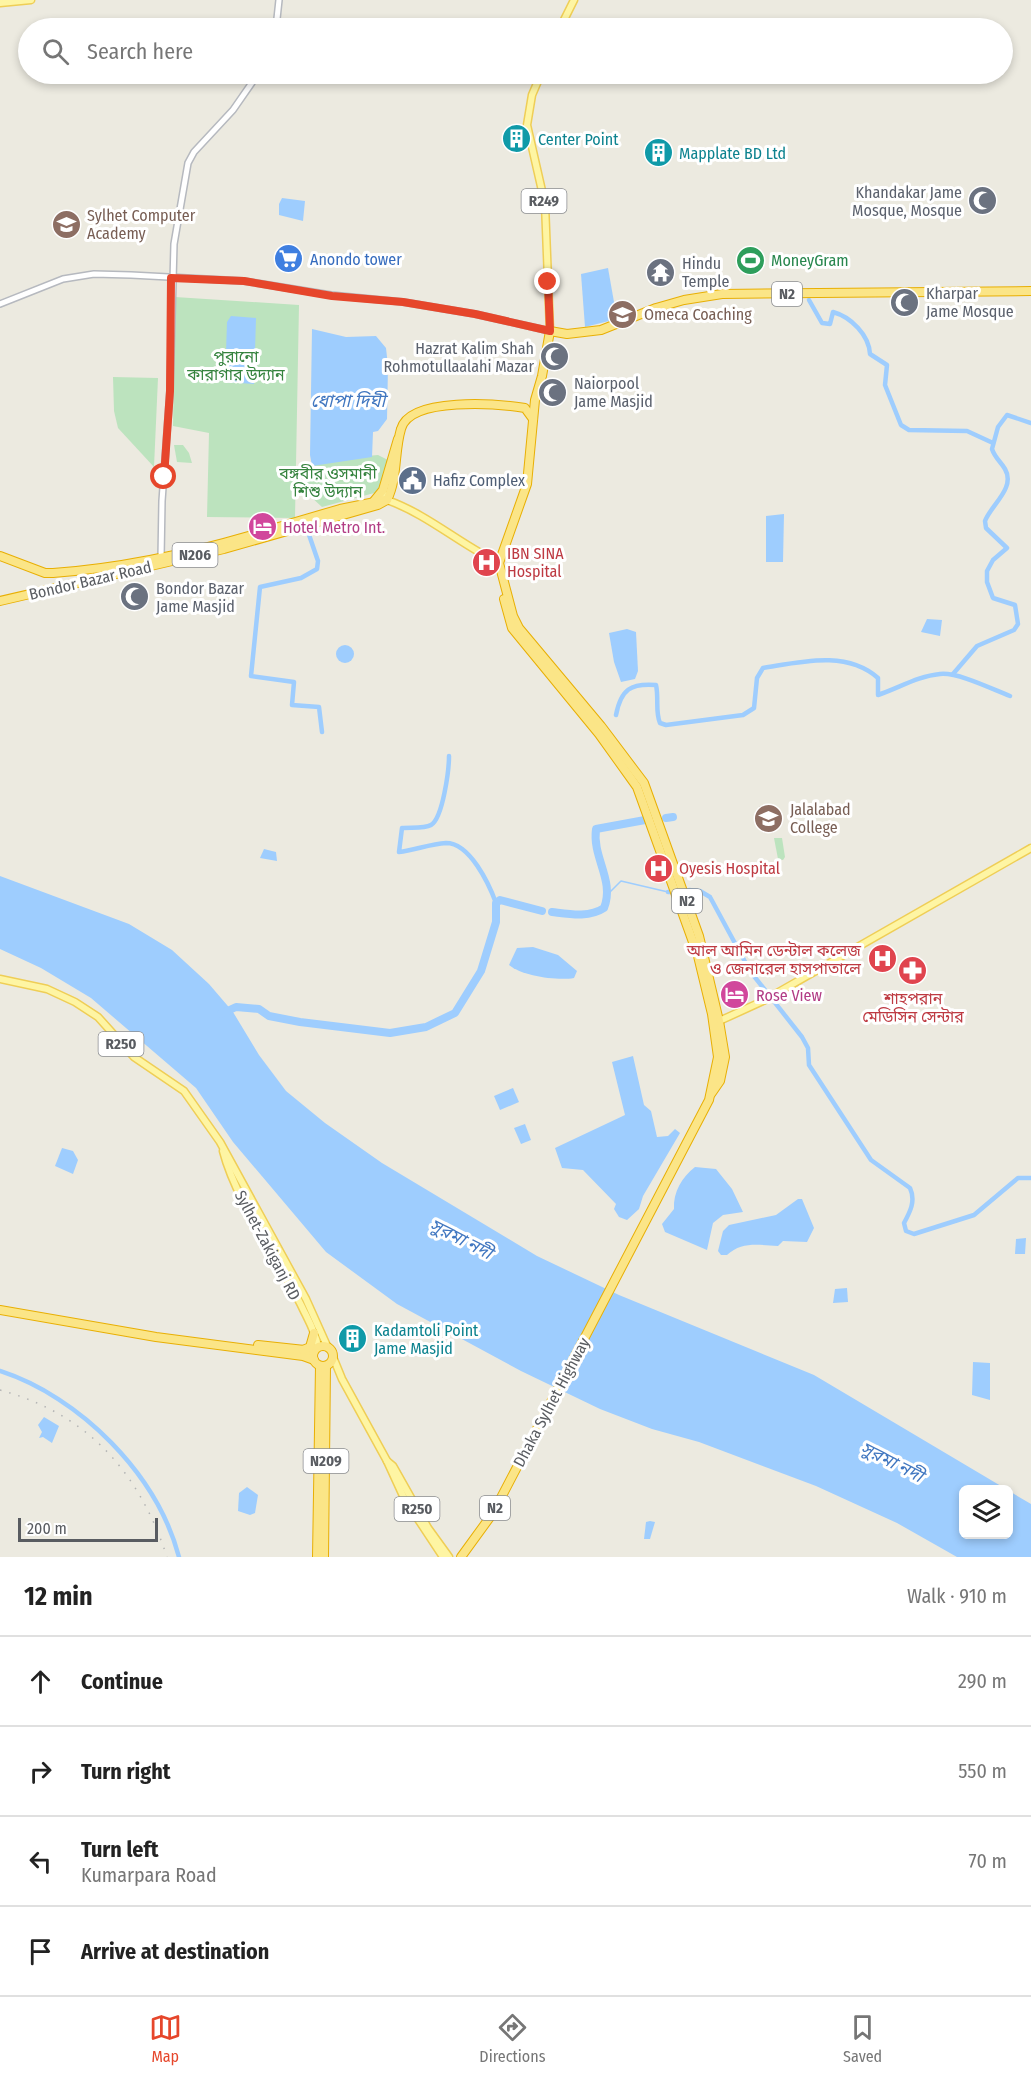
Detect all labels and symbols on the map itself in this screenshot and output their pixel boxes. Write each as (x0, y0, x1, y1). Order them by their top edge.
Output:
building icon: Center Point (501, 123, 533, 155)
place label: Center Point (538, 130, 619, 149)
building icon: Mapplate BD Ltd (642, 137, 674, 169)
place label: Mapplate BD Ltd (679, 144, 786, 163)
place label: Khandakar Jame Mosque, Mosque (852, 183, 962, 220)
mosque icon: Khandakar Jame Mosque, Mosque (967, 185, 999, 217)
road number: R249 (522, 189, 566, 213)
place label: Sylhet Computer Academy (87, 206, 196, 243)
school or university icon: Sylhet Computer Academy (50, 208, 82, 240)
supermarket icon: Anondo tower (273, 243, 305, 275)
sports icon: MoneyGram (734, 244, 766, 276)
place label: Anondo tower (310, 250, 402, 269)
place label: MoneyGram (771, 251, 849, 270)
place label: Hindu Temple (682, 254, 729, 291)
temple icon: Hindu Temple (645, 256, 677, 288)
route end (534, 268, 560, 294)
road number: N2 (772, 282, 802, 306)
place label: Kharpar Jame Mosque (926, 284, 1014, 321)
mosque icon: Kharpar Jame Mosque (889, 286, 921, 318)
school or university icon: Omeca Coaching (607, 298, 639, 330)
place label: Omeca Coaching (644, 305, 752, 324)
place label: Hazrat Kalim Shah Rohmotullaalahi Mazar (384, 339, 534, 376)
mosque icon: Hazrat Kalim Shah Rohmotullaalahi Mazar (539, 341, 571, 373)
park label: পুরানো কারাগার উদ্যান (186, 347, 285, 384)
place label: Naiorpool Jame Masjid (574, 374, 653, 411)
mosque icon: Naiorpool Jame Masjid (537, 376, 569, 408)
water label: ধোপা দিঘী (311, 390, 388, 412)
route start (150, 463, 176, 489)
park label: বঙ্গবীর ওসমানী শিশু উদ্যান (278, 464, 377, 501)
public building icon: Hafiz Complex (396, 464, 428, 496)
place label: Hafiz Complex (433, 471, 525, 490)
hotel icon: Hotel Metro Int. (246, 511, 278, 543)
place label: Hotel Metro Int. (283, 518, 385, 537)
road number: N206 (172, 543, 218, 567)
place label: IBN SINA Hospital (507, 544, 564, 581)
hospital icon: IBN SINA Hospital (470, 546, 502, 578)
street label: Bondor Bazar Road (27, 557, 153, 604)
place label: Bondor Bazar Jame Masjid (156, 579, 244, 616)
mosque icon: Bondor Bazar Jame Masjid (119, 581, 151, 613)
place label: Jalalabad College (790, 800, 851, 837)
school or university icon: Jalalabad College (753, 802, 785, 834)
hospital icon: Oyesis Hospital (642, 852, 674, 884)
place label: Oyesis Hospital (679, 859, 780, 878)
road number: N2 (672, 889, 702, 913)
place label: আল আমিন ডেন্টাল কলেজ ও জেনারেল হাসপাতালে (686, 941, 861, 978)
hospital icon: আল আমিন ডেন্টাল কলেজ ও জেনারেল হাসপাতালে (866, 943, 898, 975)
pharmacy icon: শাহপরান মেডিসিন সেন্টার (897, 954, 929, 986)
hotel icon: Rose View (719, 979, 751, 1011)
place label: Rose View (756, 986, 822, 1005)
place label: শাহপরান মেডিসিন সেন্টার (862, 989, 964, 1026)
road number: R250 (98, 1032, 144, 1056)
street label: Sylhet-Zakiganj RD (231, 1187, 304, 1303)
water label: সুরমা নদী (426, 1214, 499, 1266)
place label: Kadamtoli Point Jame Masjid (374, 1321, 479, 1358)
building icon: Kadamtoli Point Jame Masjid (337, 1323, 369, 1355)
street label: Dhaka Sylhet Highway (509, 1334, 594, 1470)
water label: সুরমা নদী (857, 1437, 930, 1489)
road number: N209 (304, 1449, 348, 1473)
road number: N2 (480, 1496, 510, 1520)
road number: R250 (394, 1497, 440, 1521)
scale bar (18, 1515, 158, 1542)

